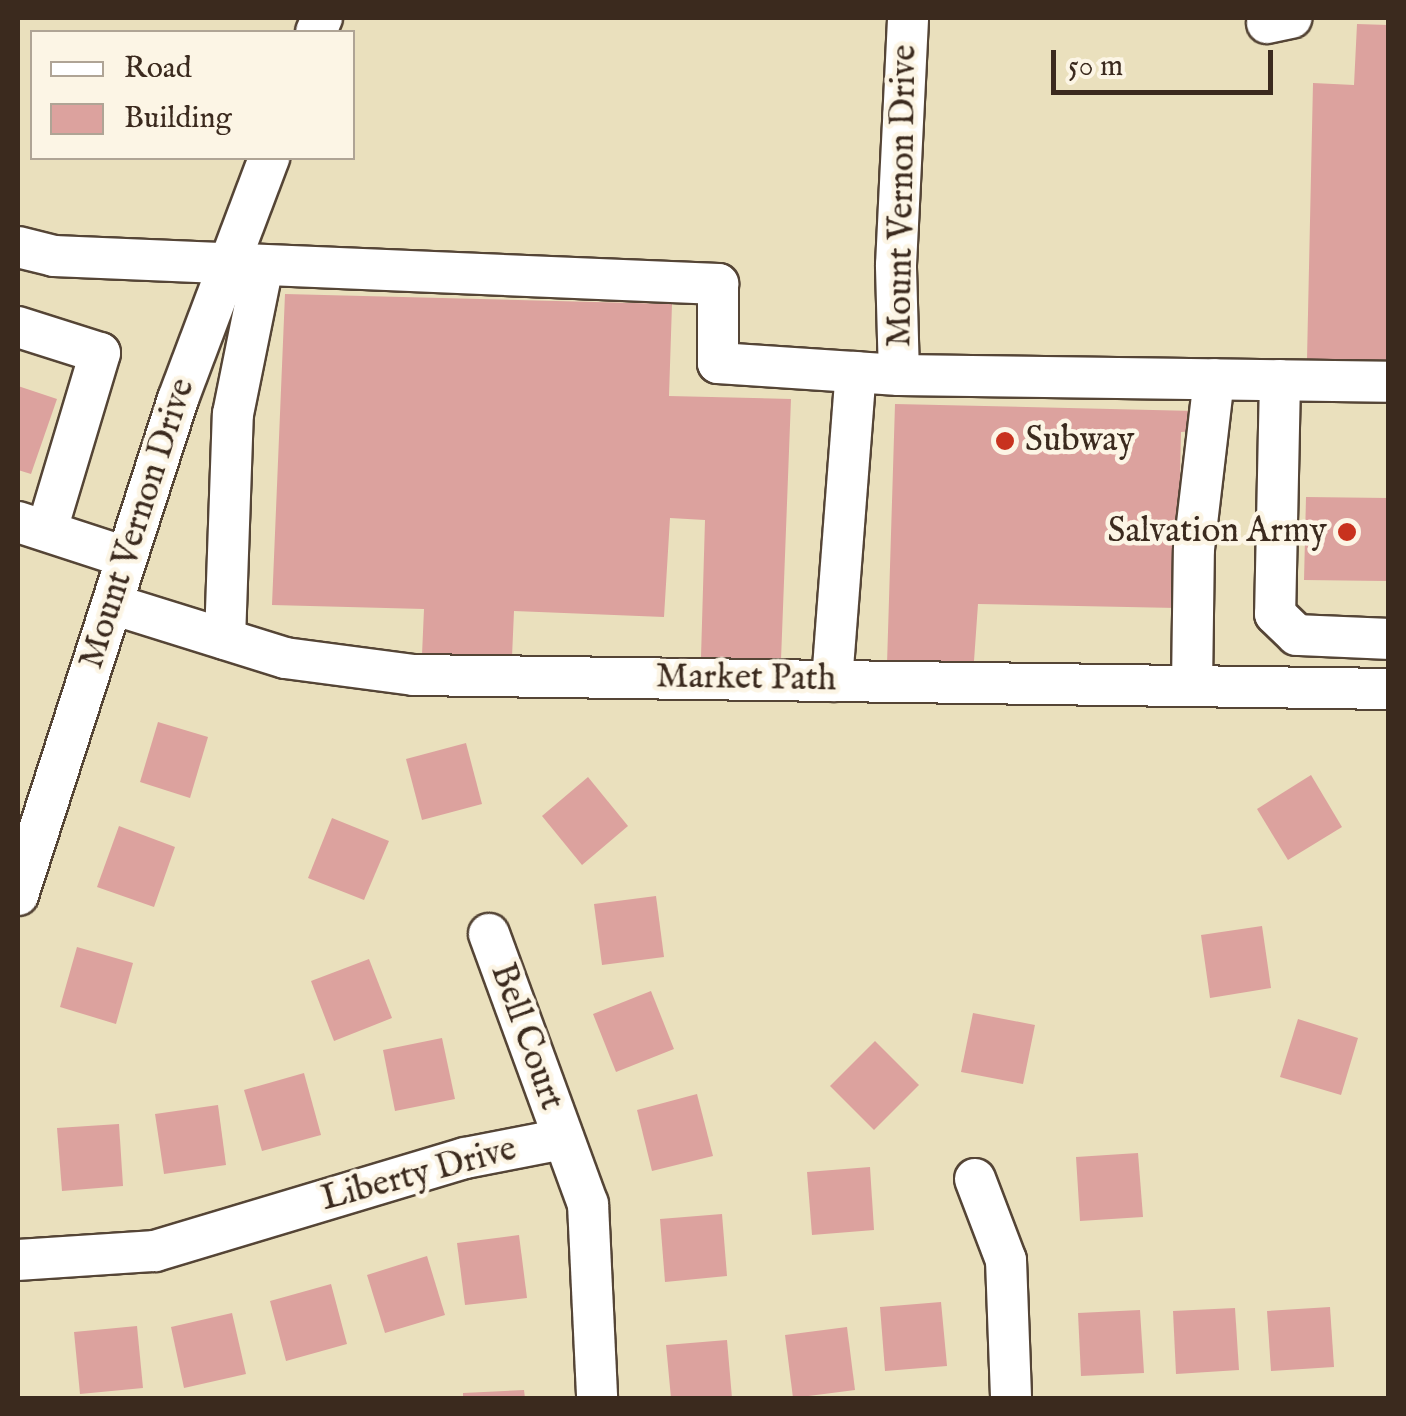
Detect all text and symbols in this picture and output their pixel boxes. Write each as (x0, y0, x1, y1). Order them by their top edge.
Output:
legend (30, 30, 355, 160)
scale bar (1056, 30, 1278, 92)
street label: Mount Vernon Drive (879, 44, 927, 348)
text: 50 m (1068, 48, 1123, 86)
text: Road (124, 50, 192, 88)
text: Building (124, 100, 232, 138)
street label: Mount Vernon Drive (71, 374, 205, 674)
place label: Subway (1025, 420, 1134, 462)
marker: Subway (994, 430, 1016, 452)
place label: Salvation Army (1108, 511, 1327, 553)
marker: Salvation Army (1336, 521, 1358, 543)
street label: Market Path (655, 656, 837, 702)
street label: Bell Court (480, 958, 572, 1116)
street label: Liberty Drive (317, 1129, 521, 1221)

